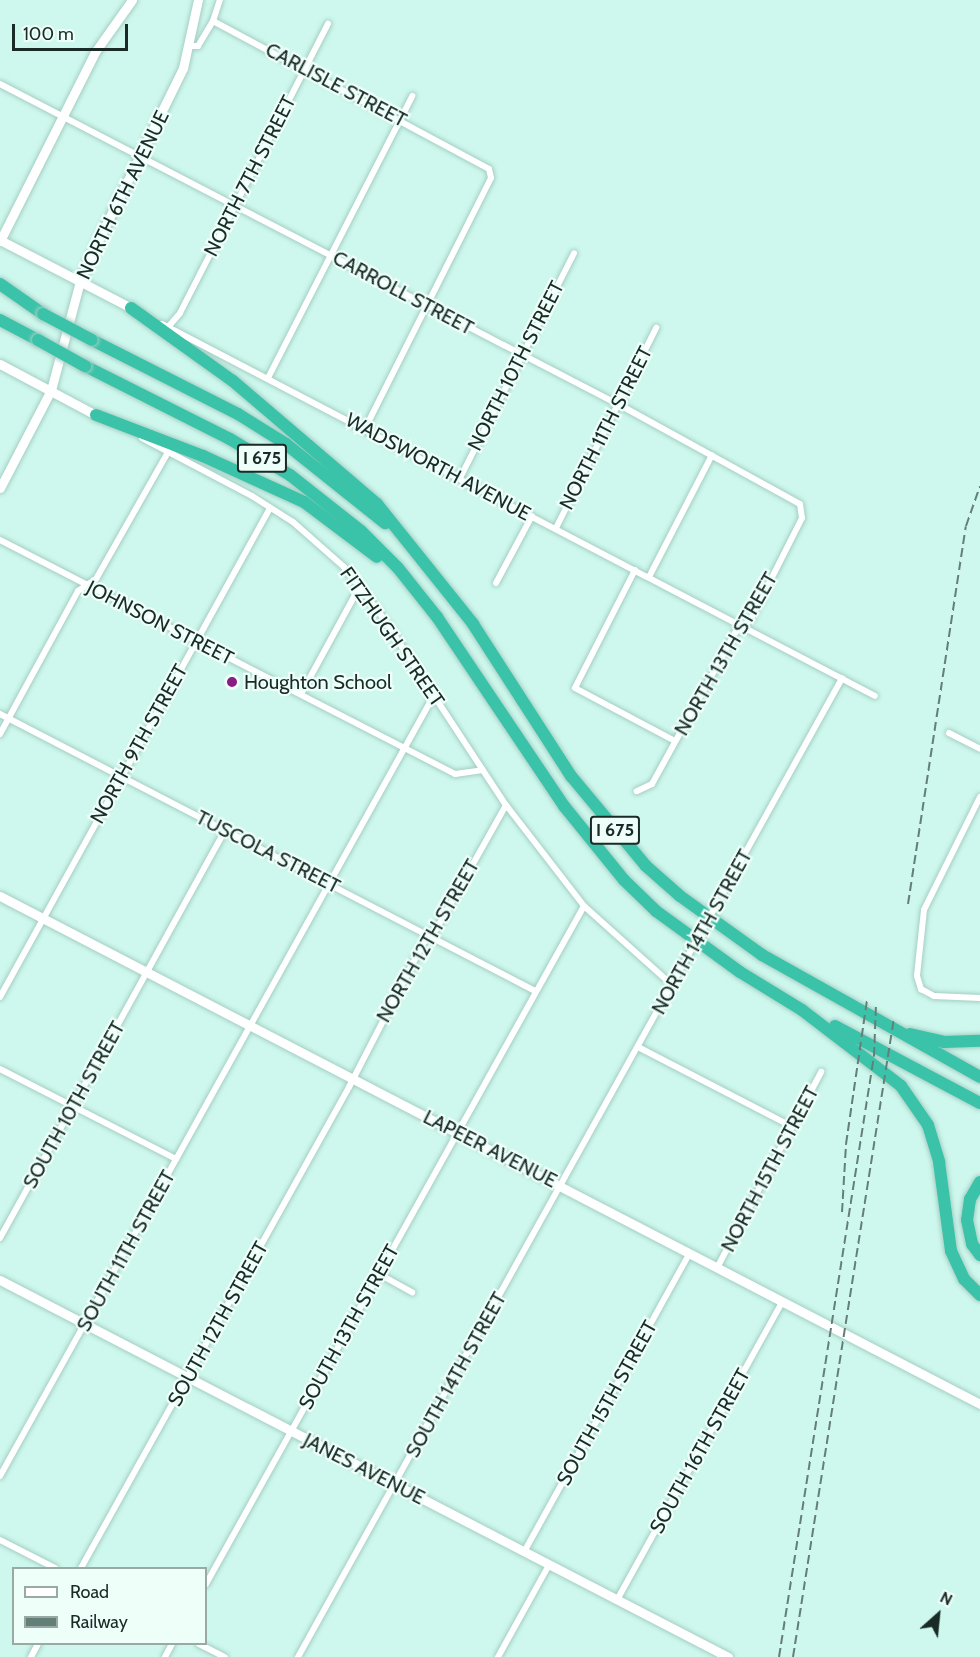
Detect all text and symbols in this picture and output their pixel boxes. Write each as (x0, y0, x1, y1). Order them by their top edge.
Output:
scale bar (15, 12, 130, 50)
text: 100 m (23, 23, 74, 45)
street label: CARLISLE STREET (261, 38, 411, 132)
street label: NORTH 7TH STREET (199, 91, 301, 261)
street label: NORTH 6TH AVENUE (72, 107, 174, 283)
street label: CARROLL STREET (329, 246, 477, 340)
street label: NORTH 10TH STREET (463, 277, 569, 455)
street label: NORTH 11TH STREET (554, 342, 658, 514)
street label: WADSWORTH AVENUE (341, 408, 535, 526)
road number: I 675 (236, 443, 288, 473)
street label: FITZHUGH STREET (335, 563, 449, 711)
street label: NORTH 13TH STREET (670, 568, 782, 740)
street label: JOHNSON STREET (83, 576, 237, 670)
street label: NORTH 9TH STREET (85, 660, 193, 828)
place label: Houghton School (244, 670, 392, 694)
marker: Houghton School (225, 675, 239, 689)
street label: TUSCOLA STREET (192, 805, 344, 899)
road number: I 675 (590, 815, 640, 845)
street label: NORTH 14TH STREET (647, 845, 757, 1019)
street label: NORTH 12TH STREET (372, 855, 484, 1027)
street label: SOUTH 10TH STREET (18, 1017, 130, 1193)
street label: NORTH 15TH STREET (716, 1082, 824, 1256)
street label: LAPEER AVENUE (419, 1105, 561, 1193)
street label: SOUTH 11TH STREET (72, 1166, 180, 1336)
street label: SOUTH 12TH STREET (163, 1238, 273, 1410)
street label: SOUTH 13TH STREET (294, 1240, 404, 1414)
street label: SOUTH 14TH STREET (401, 1288, 511, 1462)
street label: SOUTH 15TH STREET (552, 1316, 662, 1490)
street label: SOUTH 16TH STREET (645, 1364, 755, 1538)
street label: JANES AVENUE (299, 1428, 429, 1510)
legend (12, 1567, 207, 1645)
text: Road (70, 1581, 109, 1603)
north arrow (908, 1585, 968, 1645)
text: N (937, 1587, 956, 1610)
text: Railway (70, 1611, 128, 1633)

